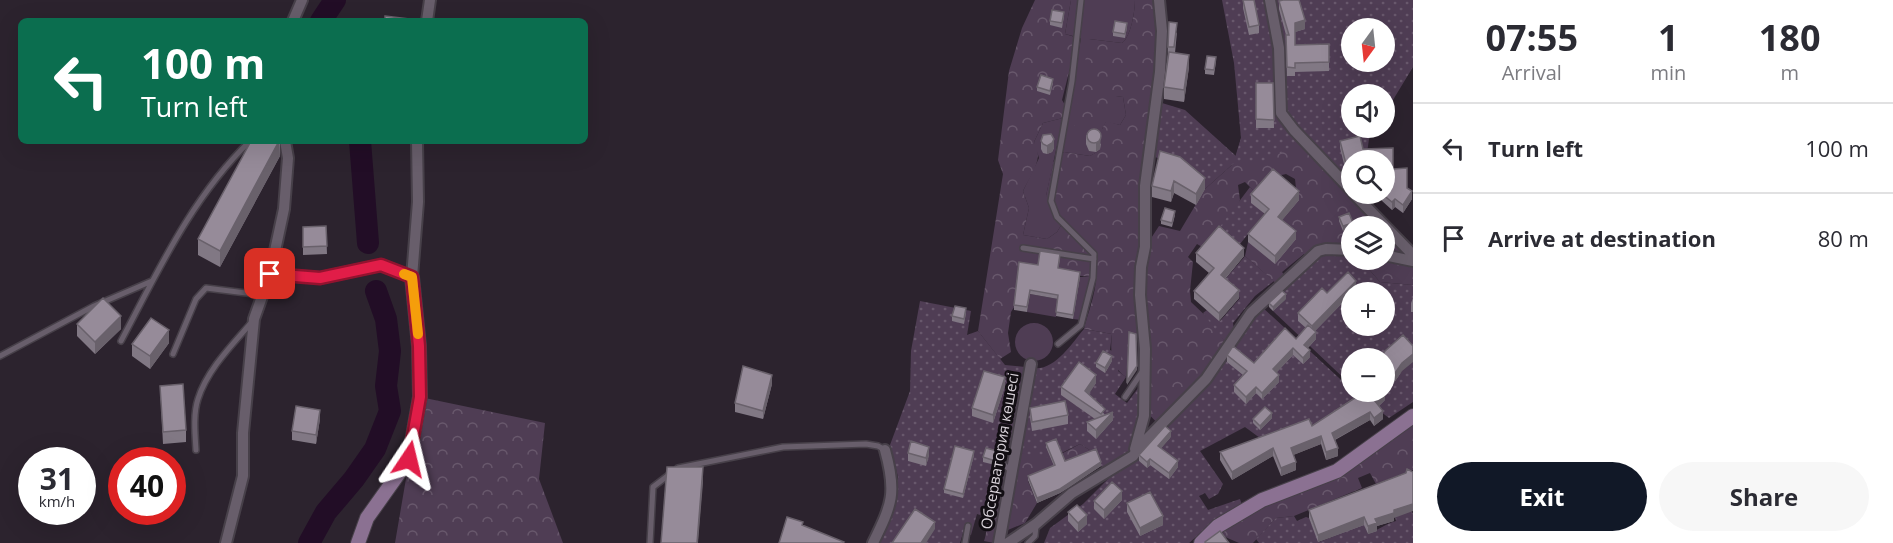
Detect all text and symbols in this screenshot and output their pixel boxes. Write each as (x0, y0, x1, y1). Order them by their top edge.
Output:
text: 07:55 (1485, 13, 1578, 62)
text: 1 (1658, 13, 1679, 62)
text: 180 (1759, 13, 1821, 62)
north arrow (1341, 18, 1395, 72)
map controls (1341, 18, 1395, 402)
text: 100 m (141, 34, 265, 91)
icon: left (42, 42, 120, 120)
text: Arrival (1502, 59, 1562, 86)
text: min (1650, 59, 1686, 86)
text: m (1780, 59, 1799, 86)
button: sound (1341, 84, 1395, 138)
text: Turn left (141, 88, 248, 125)
icon: left (1437, 132, 1470, 165)
text: Turn left (1488, 133, 1583, 163)
text: 100 m (1805, 133, 1869, 163)
button: search (1341, 150, 1395, 204)
button: layers (1341, 216, 1395, 270)
icon: arrive (1437, 222, 1470, 255)
text: Arrive at destination (1488, 223, 1716, 253)
text: 80 m (1818, 223, 1869, 253)
pin (244, 248, 295, 299)
icon: arrive (253, 257, 286, 290)
button: + (1341, 282, 1395, 336)
button: − (1341, 348, 1395, 402)
street label: Обсерватория көшесі (975, 371, 1023, 531)
position arrow (377, 427, 441, 491)
speed limit sign: 40 (108, 447, 186, 525)
text: 31 (40, 458, 74, 499)
button: Exit (1437, 462, 1647, 531)
button: Share (1659, 462, 1869, 531)
text: km/h (39, 491, 75, 511)

